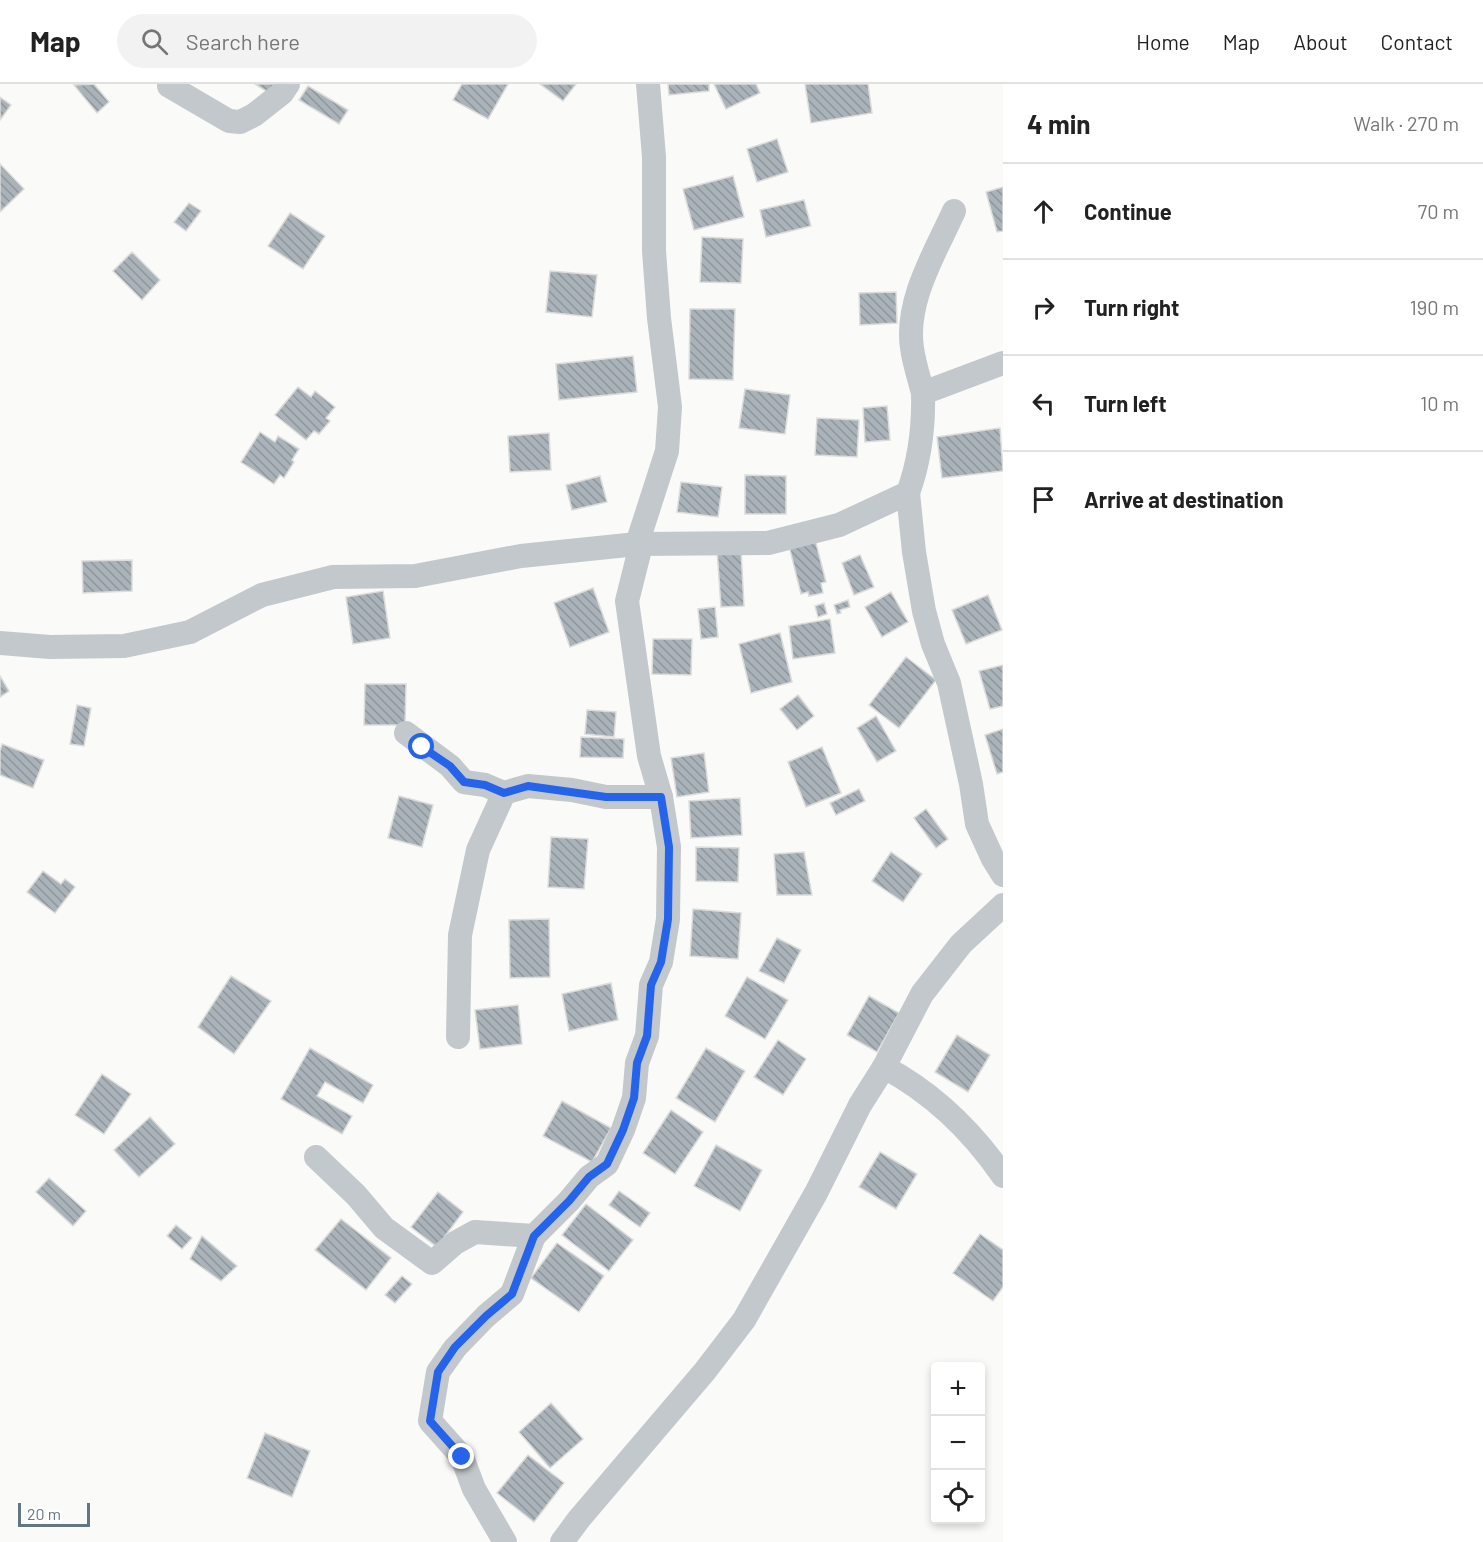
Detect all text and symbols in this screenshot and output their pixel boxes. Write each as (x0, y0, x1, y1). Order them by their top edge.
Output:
search box (117, 14, 537, 68)
text: Map (30, 24, 81, 58)
icon: search (138, 25, 171, 58)
text: Search here (186, 28, 300, 54)
text: Home (1136, 29, 1190, 54)
text: Map (1223, 29, 1260, 54)
text: About (1293, 29, 1348, 54)
text: Contact (1381, 29, 1453, 54)
text: 4 min (1027, 108, 1091, 139)
text: Walk · 270 m (1353, 111, 1459, 135)
icon: ahead (1027, 195, 1060, 228)
text: Continue (1084, 198, 1172, 224)
text: 70 m (1418, 199, 1459, 223)
icon: right (1027, 291, 1060, 324)
text: Turn right (1084, 294, 1179, 320)
text: 190 m (1410, 295, 1459, 319)
icon: left (1027, 387, 1060, 420)
text: Turn left (1084, 390, 1167, 416)
text: 10 m (1420, 391, 1459, 415)
icon: arrive (1027, 483, 1060, 516)
text: Arrive at destination (1084, 486, 1283, 512)
route start (408, 733, 434, 759)
map controls (931, 1362, 985, 1524)
button: + (931, 1362, 985, 1416)
button: − (931, 1416, 985, 1470)
route end (448, 1443, 474, 1469)
button: locate (931, 1470, 985, 1524)
scale bar (18, 1500, 90, 1528)
text: 20 m (27, 1504, 61, 1523)

